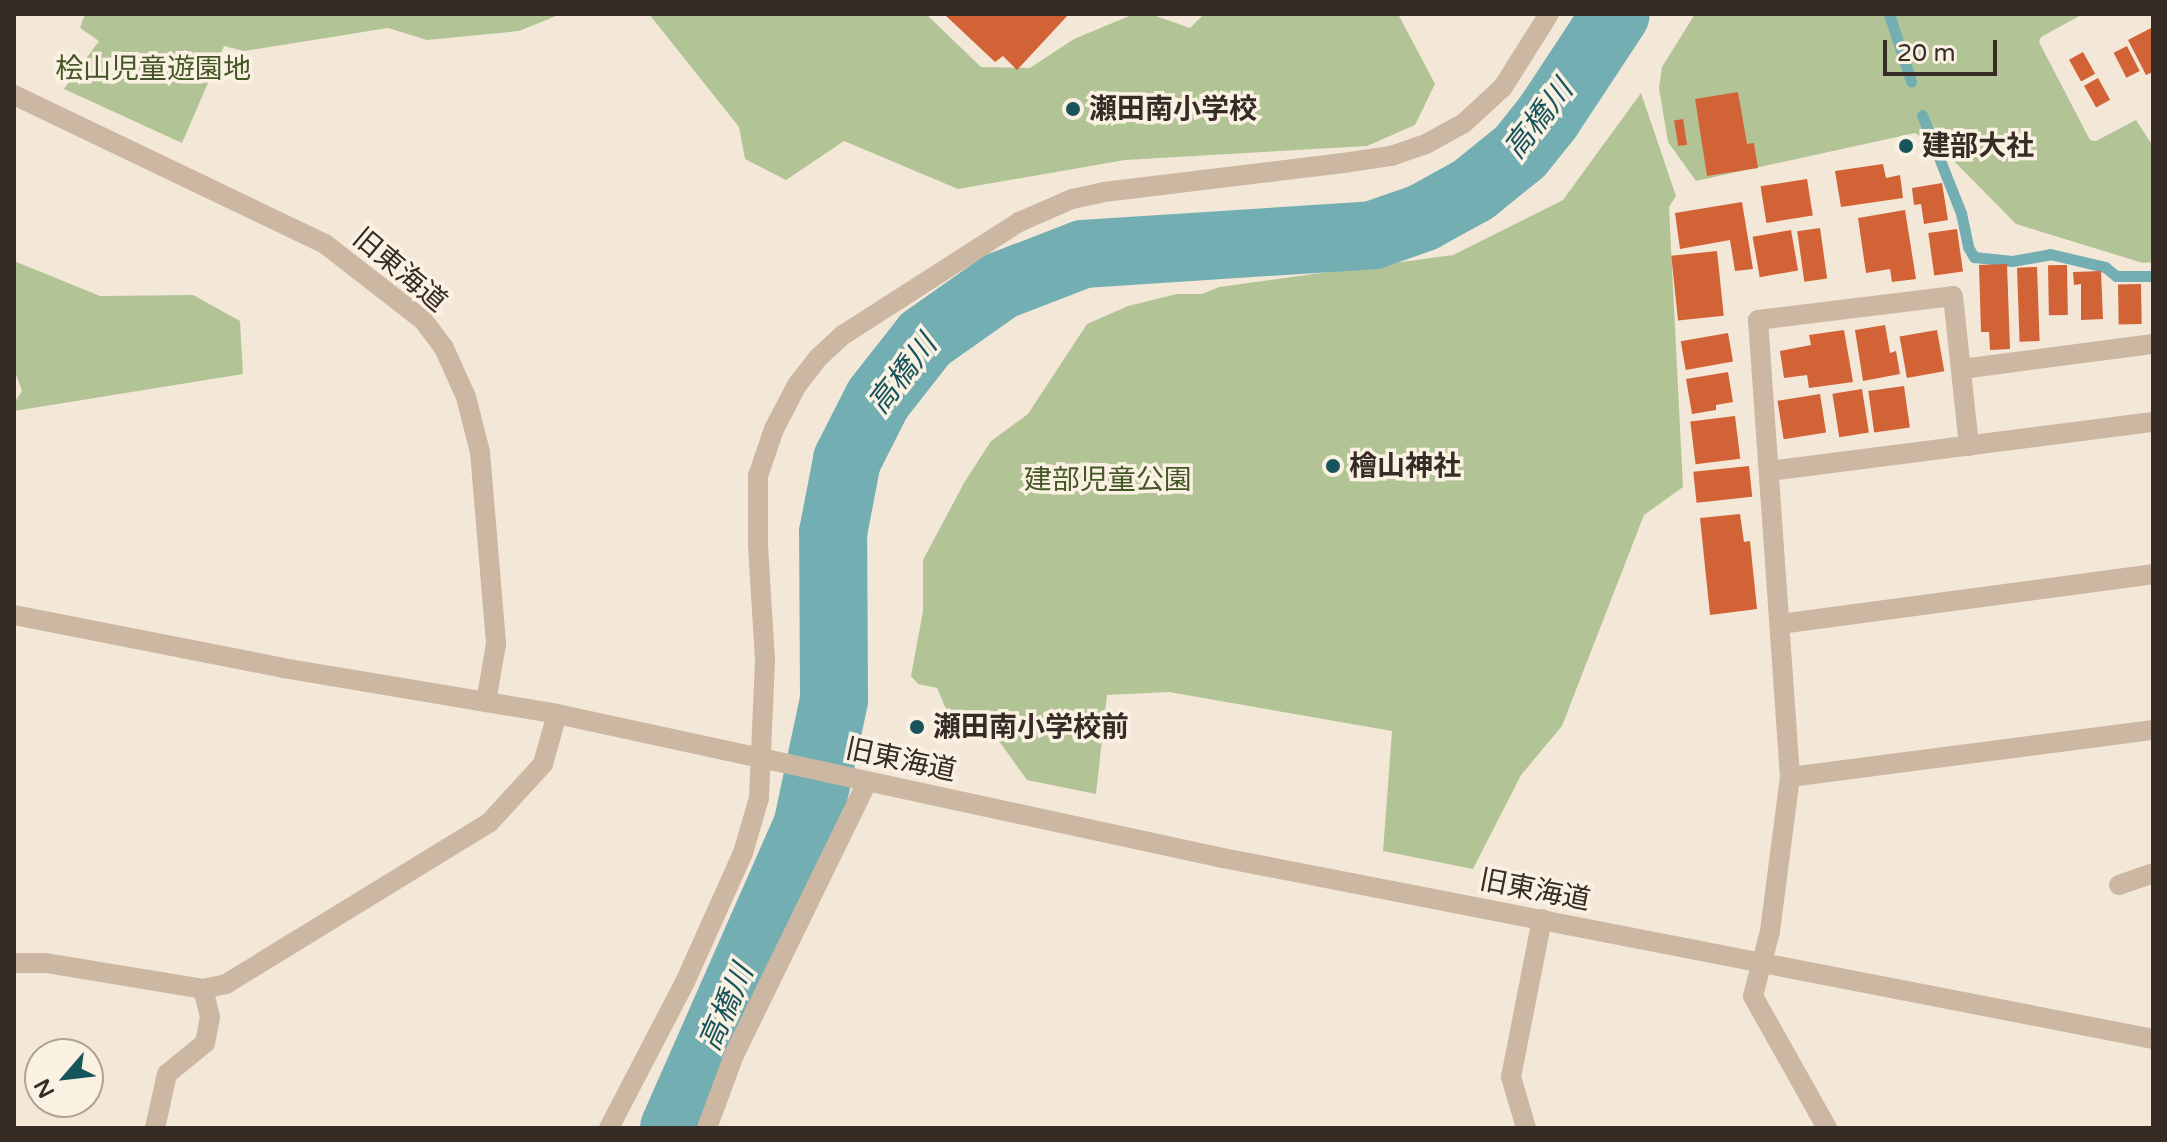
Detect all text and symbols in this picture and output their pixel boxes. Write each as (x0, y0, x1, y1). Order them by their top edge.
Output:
scale bar (1887, 24, 2001, 74)
text: 20 m (1897, 39, 1955, 68)
park label: 桧山児童遊園地 (55, 52, 251, 86)
water label: 高橋川 (1497, 73, 1581, 167)
place label: 瀬田南小学校 (1089, 92, 1257, 126)
marker: 瀬田南小学校 (1064, 100, 1082, 118)
place label: 建部大社 (1922, 129, 2034, 163)
marker: 建部大社 (1897, 137, 1915, 155)
street label: 旧東海道 (346, 221, 454, 319)
water label: 高橋川 (861, 328, 945, 422)
place label: 檜山神社 (1349, 449, 1461, 483)
marker: 檜山神社 (1324, 457, 1342, 475)
park label: 建部児童公園 (1024, 463, 1192, 497)
place label: 瀬田南小学校前 (933, 710, 1129, 744)
marker: 瀬田南小学校前 (908, 718, 926, 736)
street label: 旧東海道 (843, 732, 959, 788)
street label: 旧東海道 (1477, 863, 1593, 917)
water label: 高橋川 (692, 960, 762, 1056)
north arrow (24, 1038, 104, 1118)
text: N (29, 1074, 60, 1102)

